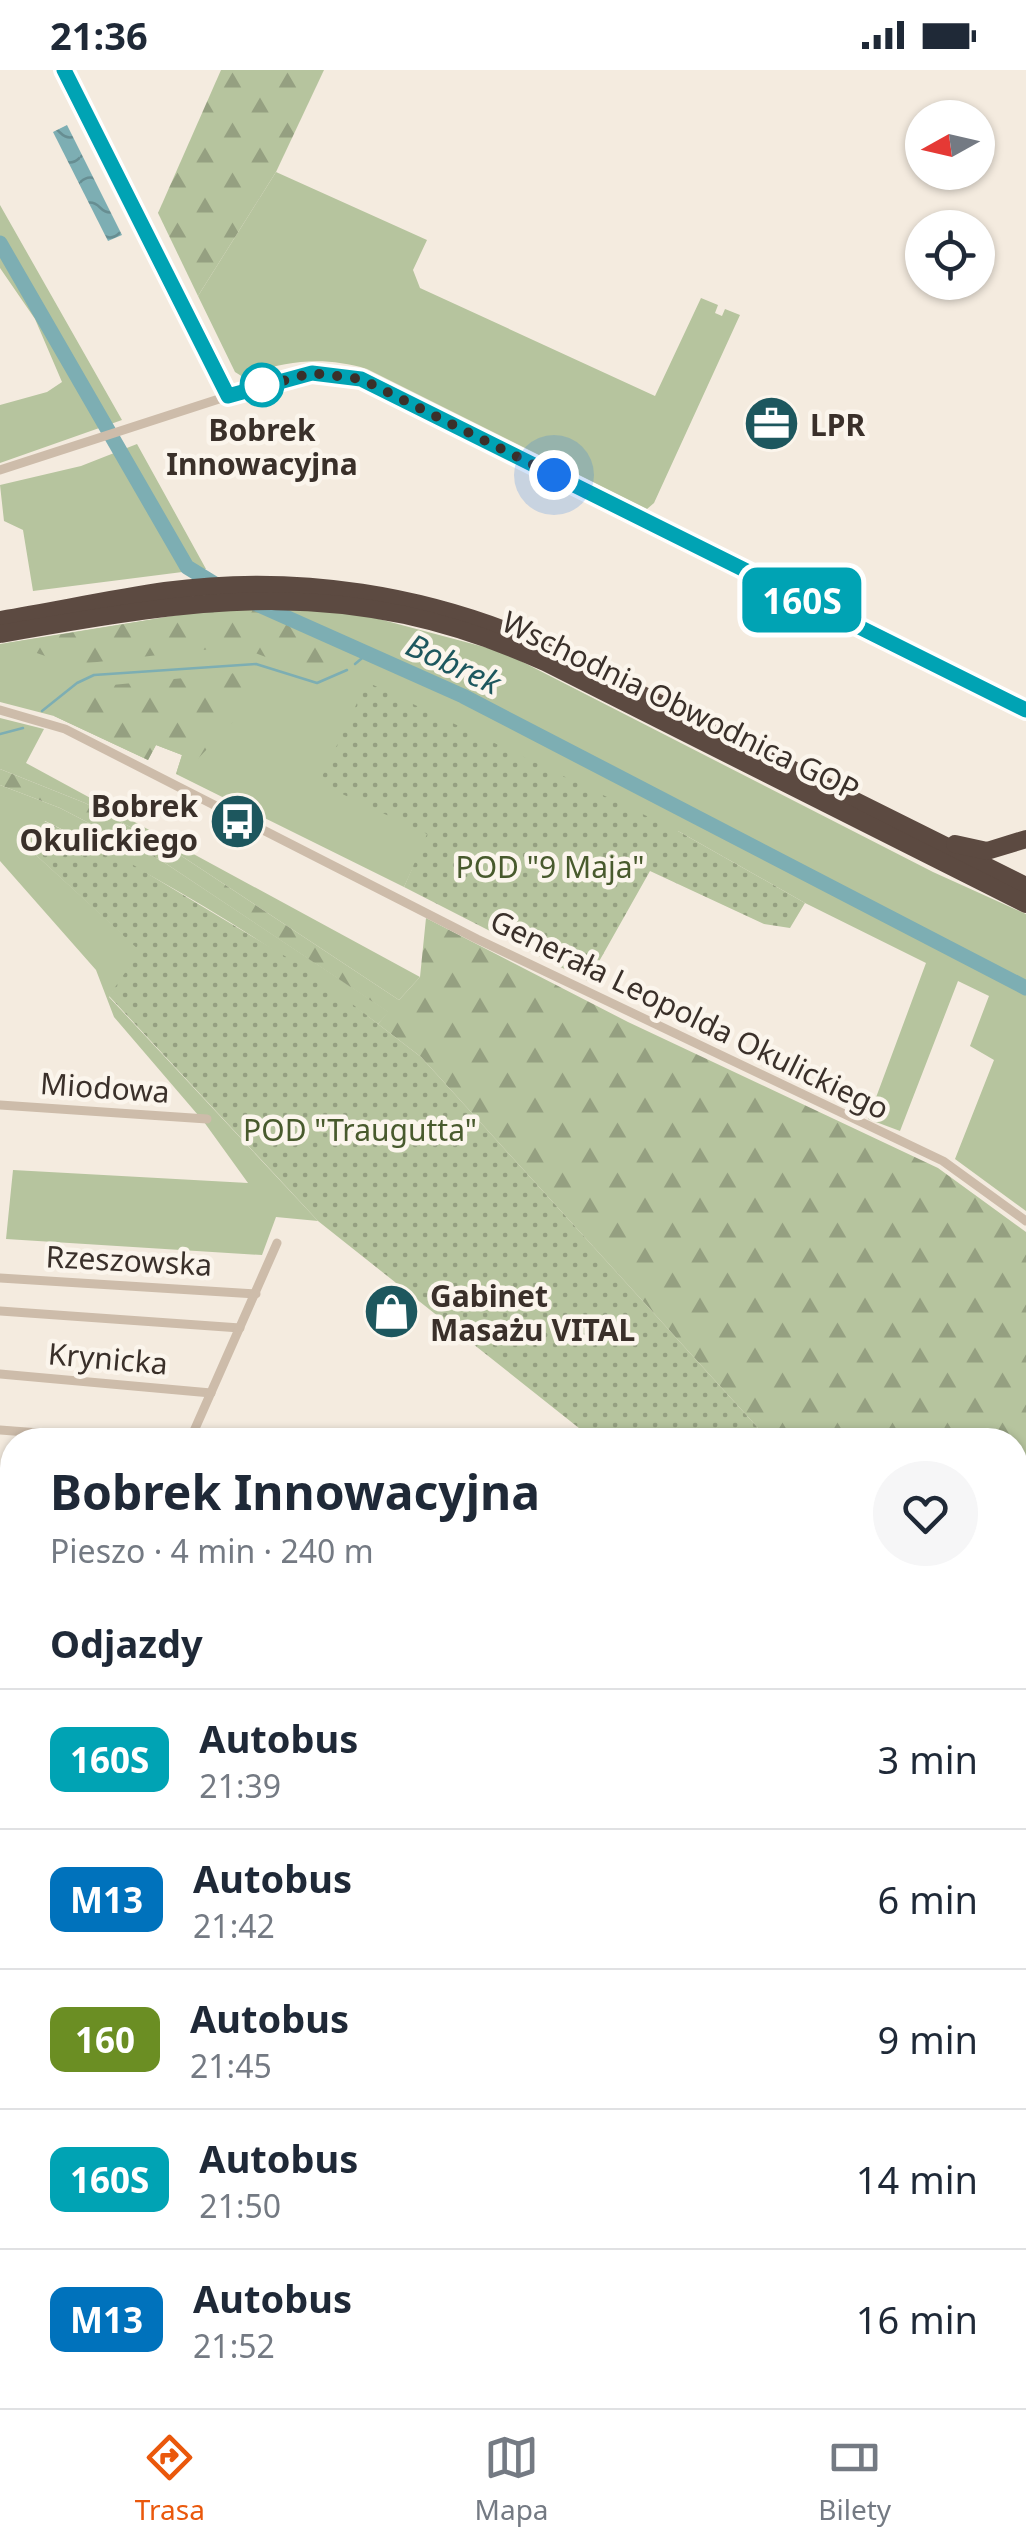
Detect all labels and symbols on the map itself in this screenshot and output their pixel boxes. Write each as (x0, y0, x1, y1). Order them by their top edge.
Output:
north arrow (905, 100, 995, 190)
marker: Bobrek Innowacyjna (241, 364, 283, 406)
office icon: LPR (741, 394, 801, 454)
place label: LPR (810, 404, 865, 445)
place label: Bobrek Innowacyjna (166, 409, 358, 484)
your location (529, 450, 579, 500)
line badge: 160S (732, 568, 872, 632)
street label: Wschodnia Obwodnica GOP (496, 601, 866, 809)
water label: Bobrek (400, 622, 509, 704)
place label: Bobrek Okulickiego (20, 785, 198, 860)
bus stop icon: Bobrek Okulickiego (207, 792, 267, 852)
park label: POD "9 Maja" (455, 846, 645, 887)
street label: Generała Leopolda Okulickiego (484, 899, 896, 1129)
street label: Miodowa (39, 1062, 171, 1112)
park label: POD "Traugutta" (243, 1109, 477, 1150)
street label: Rzeszowska (45, 1235, 213, 1285)
place label: Gabinet Masażu VITAL (430, 1275, 635, 1350)
shop icon: Gabinet Masażu VITAL (361, 1282, 421, 1342)
street label: Krynicka (47, 1332, 169, 1384)

